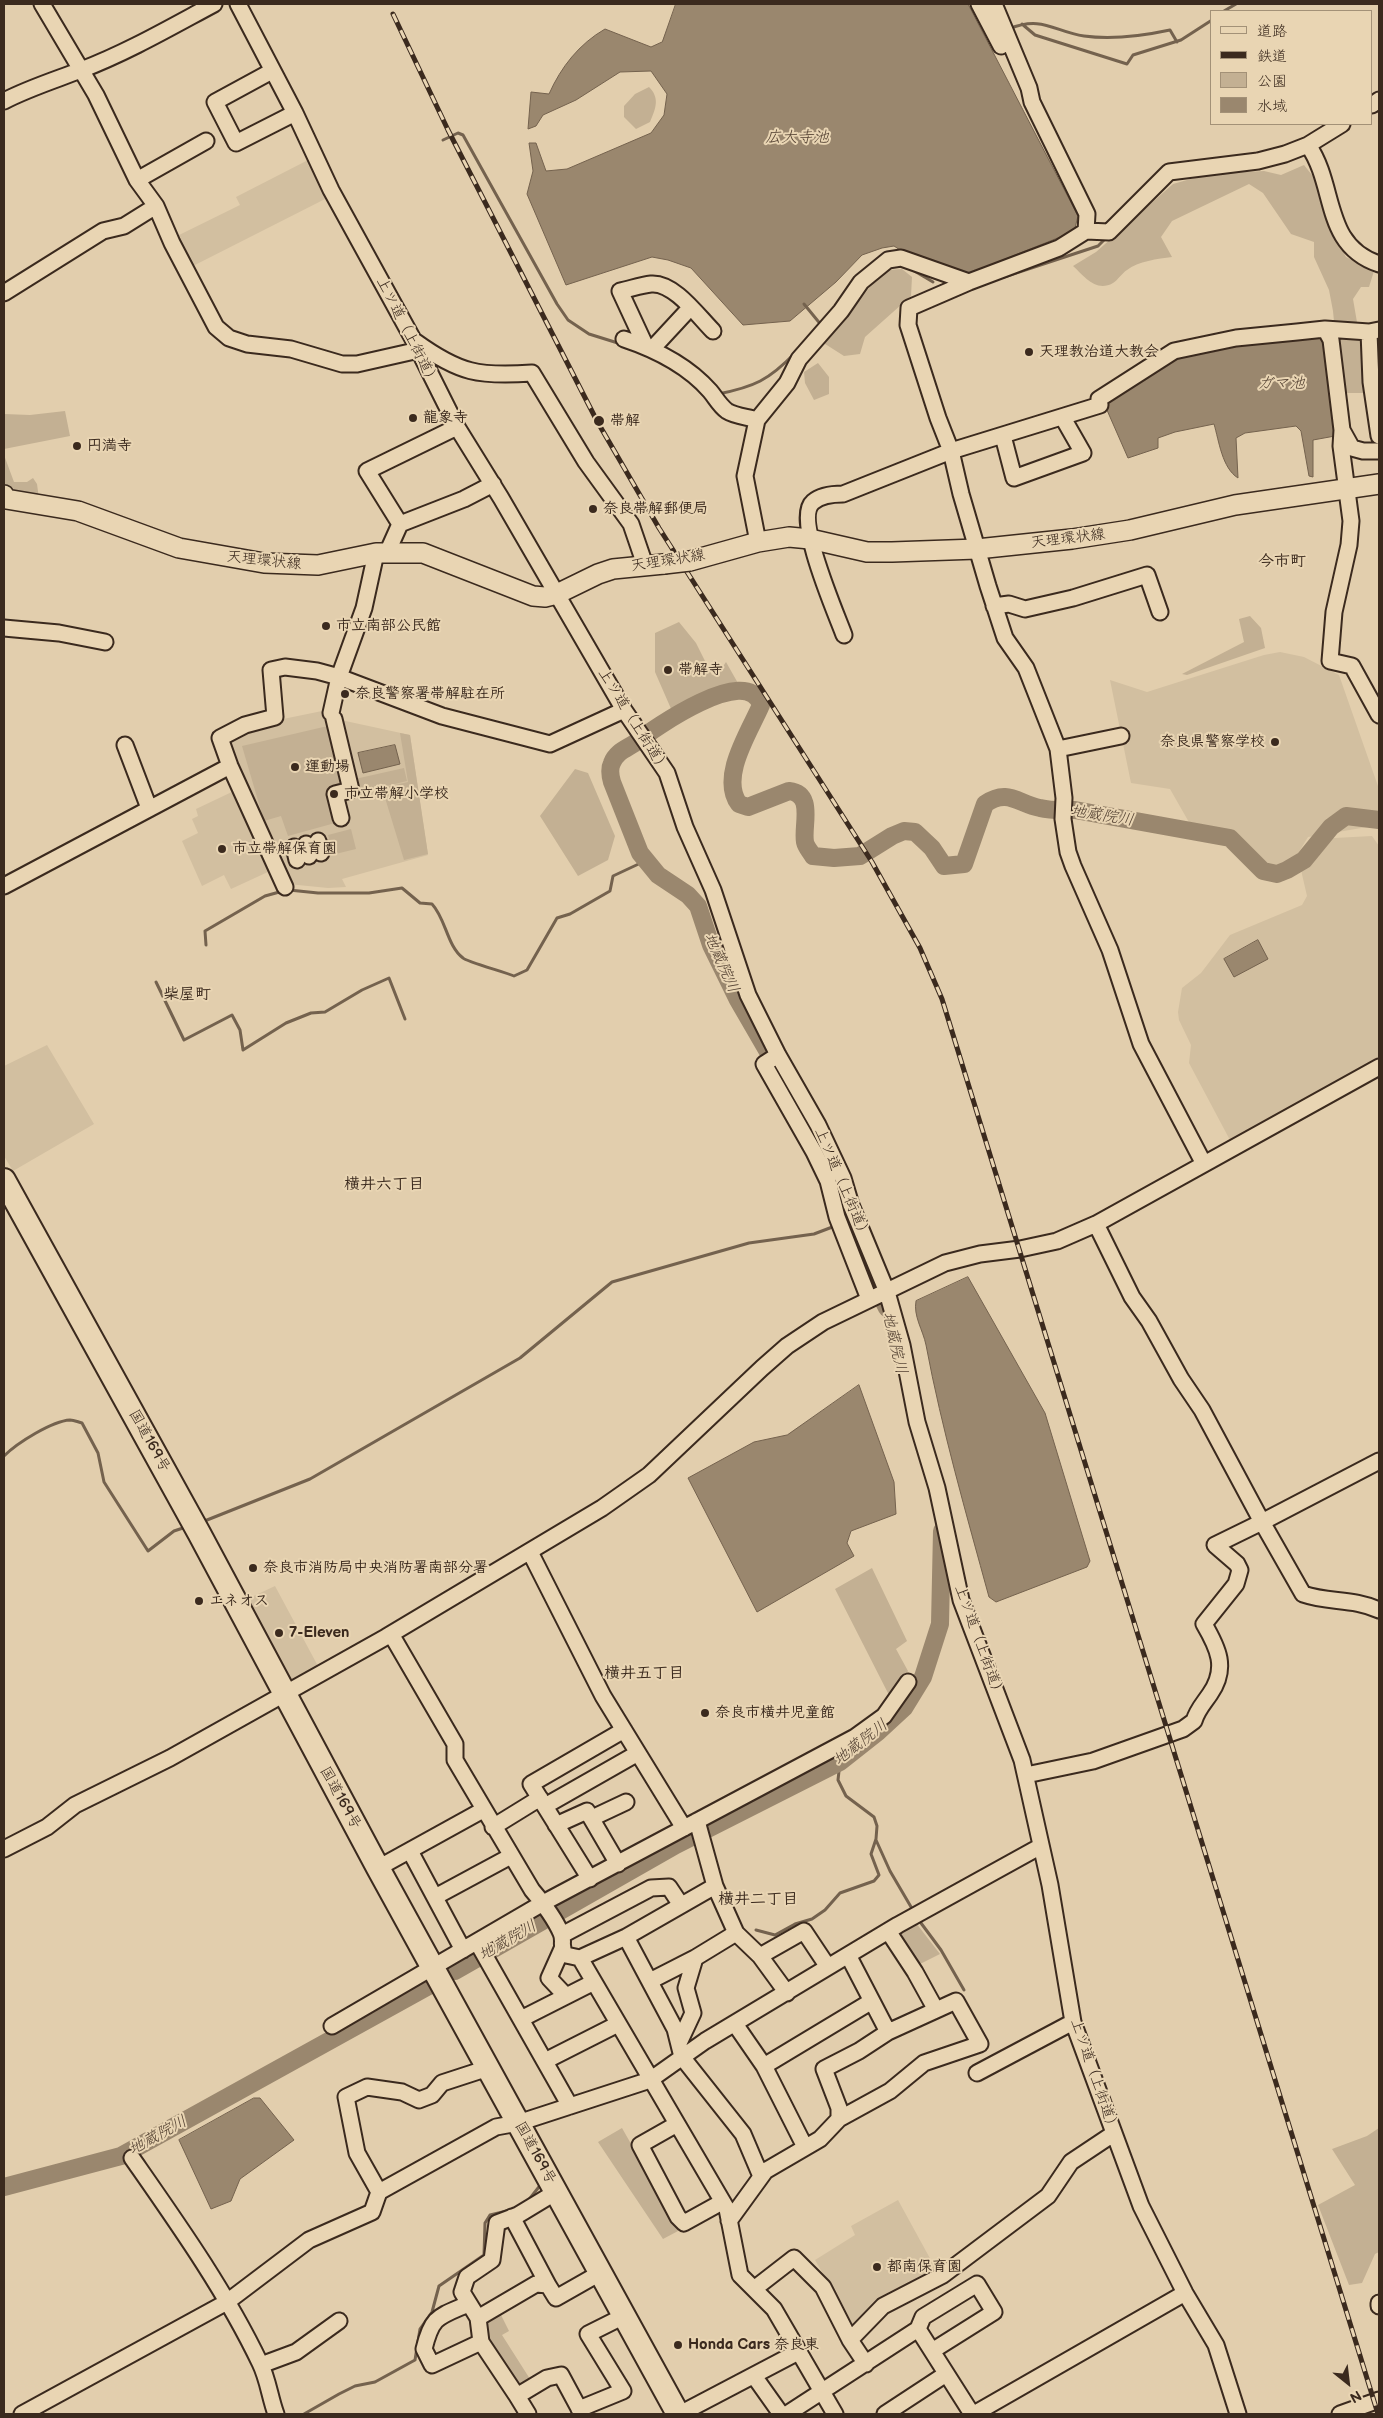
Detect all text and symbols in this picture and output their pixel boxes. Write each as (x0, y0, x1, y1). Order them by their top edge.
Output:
legend (1210, 10, 1373, 125)
text: 道路 (1257, 22, 1287, 41)
text: 鉄道 (1257, 47, 1287, 66)
text: 公園 (1257, 72, 1287, 91)
text: 水域 (1257, 97, 1287, 116)
water label: 広大寺池 (765, 128, 829, 148)
street label: 上ツ道（上街道） (372, 274, 442, 390)
place label: 天理教治道大教会 (1039, 343, 1159, 361)
marker: 天理教治道大教会 (1023, 346, 1035, 358)
water label: ガマ池 (1257, 374, 1305, 394)
place label: 龍象寺 (423, 409, 468, 427)
marker: 龍象寺 (407, 412, 419, 424)
place label: 帯解 (610, 412, 640, 430)
marker: 帯解 (592, 414, 606, 428)
place label: 円満寺 (87, 437, 132, 455)
marker: 円満寺 (71, 440, 83, 452)
place label: 奈良帯解郵便局 (603, 500, 708, 518)
marker: 奈良帯解郵便局 (587, 503, 599, 515)
street label: 天理環状線 (1030, 525, 1106, 553)
street label: 天理環状線 (630, 546, 706, 576)
street label: 天理環状線 (226, 548, 302, 574)
district label: 今市町 (1258, 552, 1306, 572)
place label: 市立南部公民館 (336, 617, 441, 635)
marker: 市立南部公民館 (320, 620, 332, 632)
place label: 帯解寺 (678, 661, 723, 679)
marker: 帯解寺 (662, 664, 674, 676)
street label: 上ツ道（上街道） (594, 665, 672, 777)
place label: 奈良警察署帯解駐在所 (355, 685, 505, 703)
marker: 奈良警察署帯解駐在所 (339, 688, 351, 700)
place label: 奈良県警察学校 (1160, 733, 1265, 751)
marker: 奈良県警察学校 (1269, 736, 1281, 748)
place label: 運動場 (305, 758, 350, 776)
marker: 運動場 (289, 761, 301, 773)
place label: 市立帯解小学校 (344, 785, 449, 803)
marker: 市立帯解小学校 (328, 788, 340, 800)
water label: 地蔵院川 (1069, 802, 1135, 830)
place label: 市立帯解保育園 (232, 840, 337, 858)
marker: 市立帯解保育園 (216, 843, 228, 855)
water label: 地蔵院川 (699, 930, 743, 996)
district label: 柴屋町 (163, 985, 211, 1005)
street label: 上ツ道（上街道） (810, 1125, 874, 1243)
district label: 横井六丁目 (344, 1175, 424, 1195)
water label: 地蔵院川 (877, 1310, 911, 1376)
street label: 国道169号 (124, 1407, 174, 1475)
place label: 奈良市消防局中央消防署南部分署 (263, 1559, 488, 1577)
marker: 奈良市消防局中央消防署南部分署 (247, 1562, 259, 1574)
street label: 上ツ道（上街道） (950, 1583, 1008, 1701)
place label: エネオス (209, 1592, 269, 1610)
marker: エネオス (193, 1595, 205, 1607)
place label: 7-Eleven (289, 1624, 349, 1642)
marker: 7-Eleven (273, 1627, 285, 1639)
district label: 横井五丁目 (604, 1664, 684, 1684)
place label: 奈良市横井児童館 (715, 1704, 835, 1722)
marker: 奈良市横井児童館 (699, 1707, 711, 1719)
water label: 地蔵院川 (830, 1716, 892, 1770)
street label: 国道169号 (315, 1764, 365, 1832)
district label: 横井二丁目 (718, 1890, 798, 1910)
water label: 地蔵院川 (475, 1917, 541, 1965)
street label: 上ツ道（上街道） (1066, 2016, 1122, 2136)
water label: 地蔵院川 (125, 2112, 191, 2160)
street label: 国道169号 (510, 2119, 560, 2187)
place label: 都南保育園 (887, 2258, 962, 2276)
marker: 都南保育園 (871, 2261, 883, 2273)
place label: Honda Cars 奈良東 (688, 2336, 819, 2354)
marker: Honda Cars 奈良東 (672, 2339, 684, 2351)
north arrow (1323, 2358, 1373, 2408)
text: N (1347, 2387, 1364, 2407)

